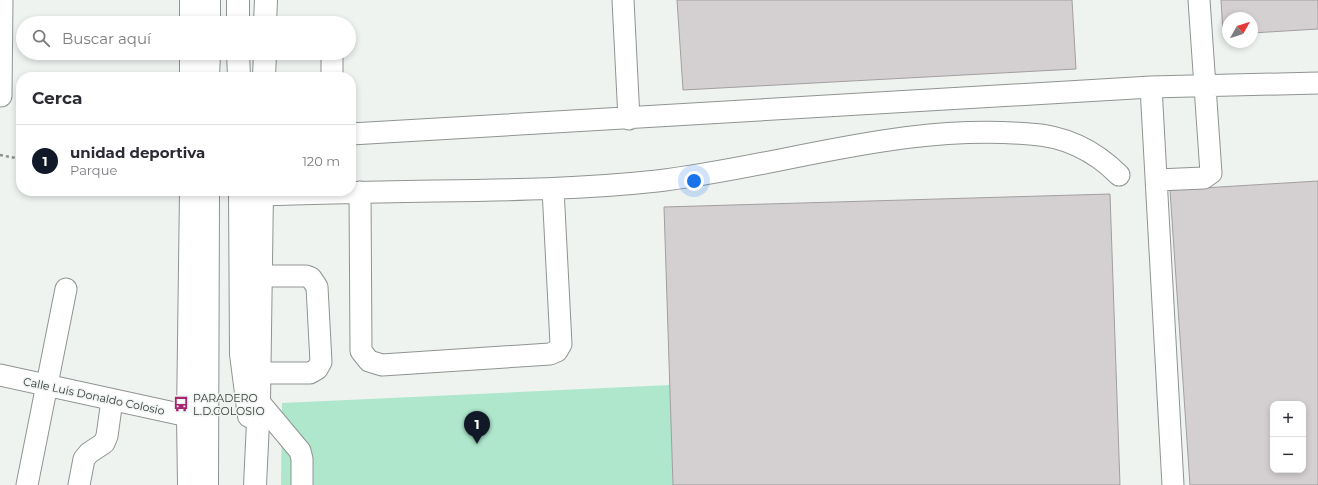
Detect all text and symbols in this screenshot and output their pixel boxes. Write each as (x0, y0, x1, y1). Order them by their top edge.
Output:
north arrow (1222, 12, 1258, 48)
search box (16, 16, 356, 60)
icon: search (30, 27, 52, 49)
text: Buscar aquí (62, 29, 151, 48)
text: Cerca (32, 88, 82, 108)
text: unidad deportiva (70, 143, 205, 162)
text: 1 (42, 153, 48, 169)
text: 120 m (302, 153, 340, 169)
text: Parque (70, 162, 117, 178)
your location (684, 171, 704, 191)
street label: Calle Luis Donaldo Colosio (22, 374, 166, 418)
place label: PARADERO L.D.COLOSIO (193, 391, 265, 418)
bus stop icon: PARADERO L.D.COLOSIO (172, 395, 190, 413)
map controls (1270, 401, 1306, 473)
button: + (1270, 401, 1306, 437)
pin: 1 (464, 411, 490, 444)
button: − (1270, 437, 1306, 473)

